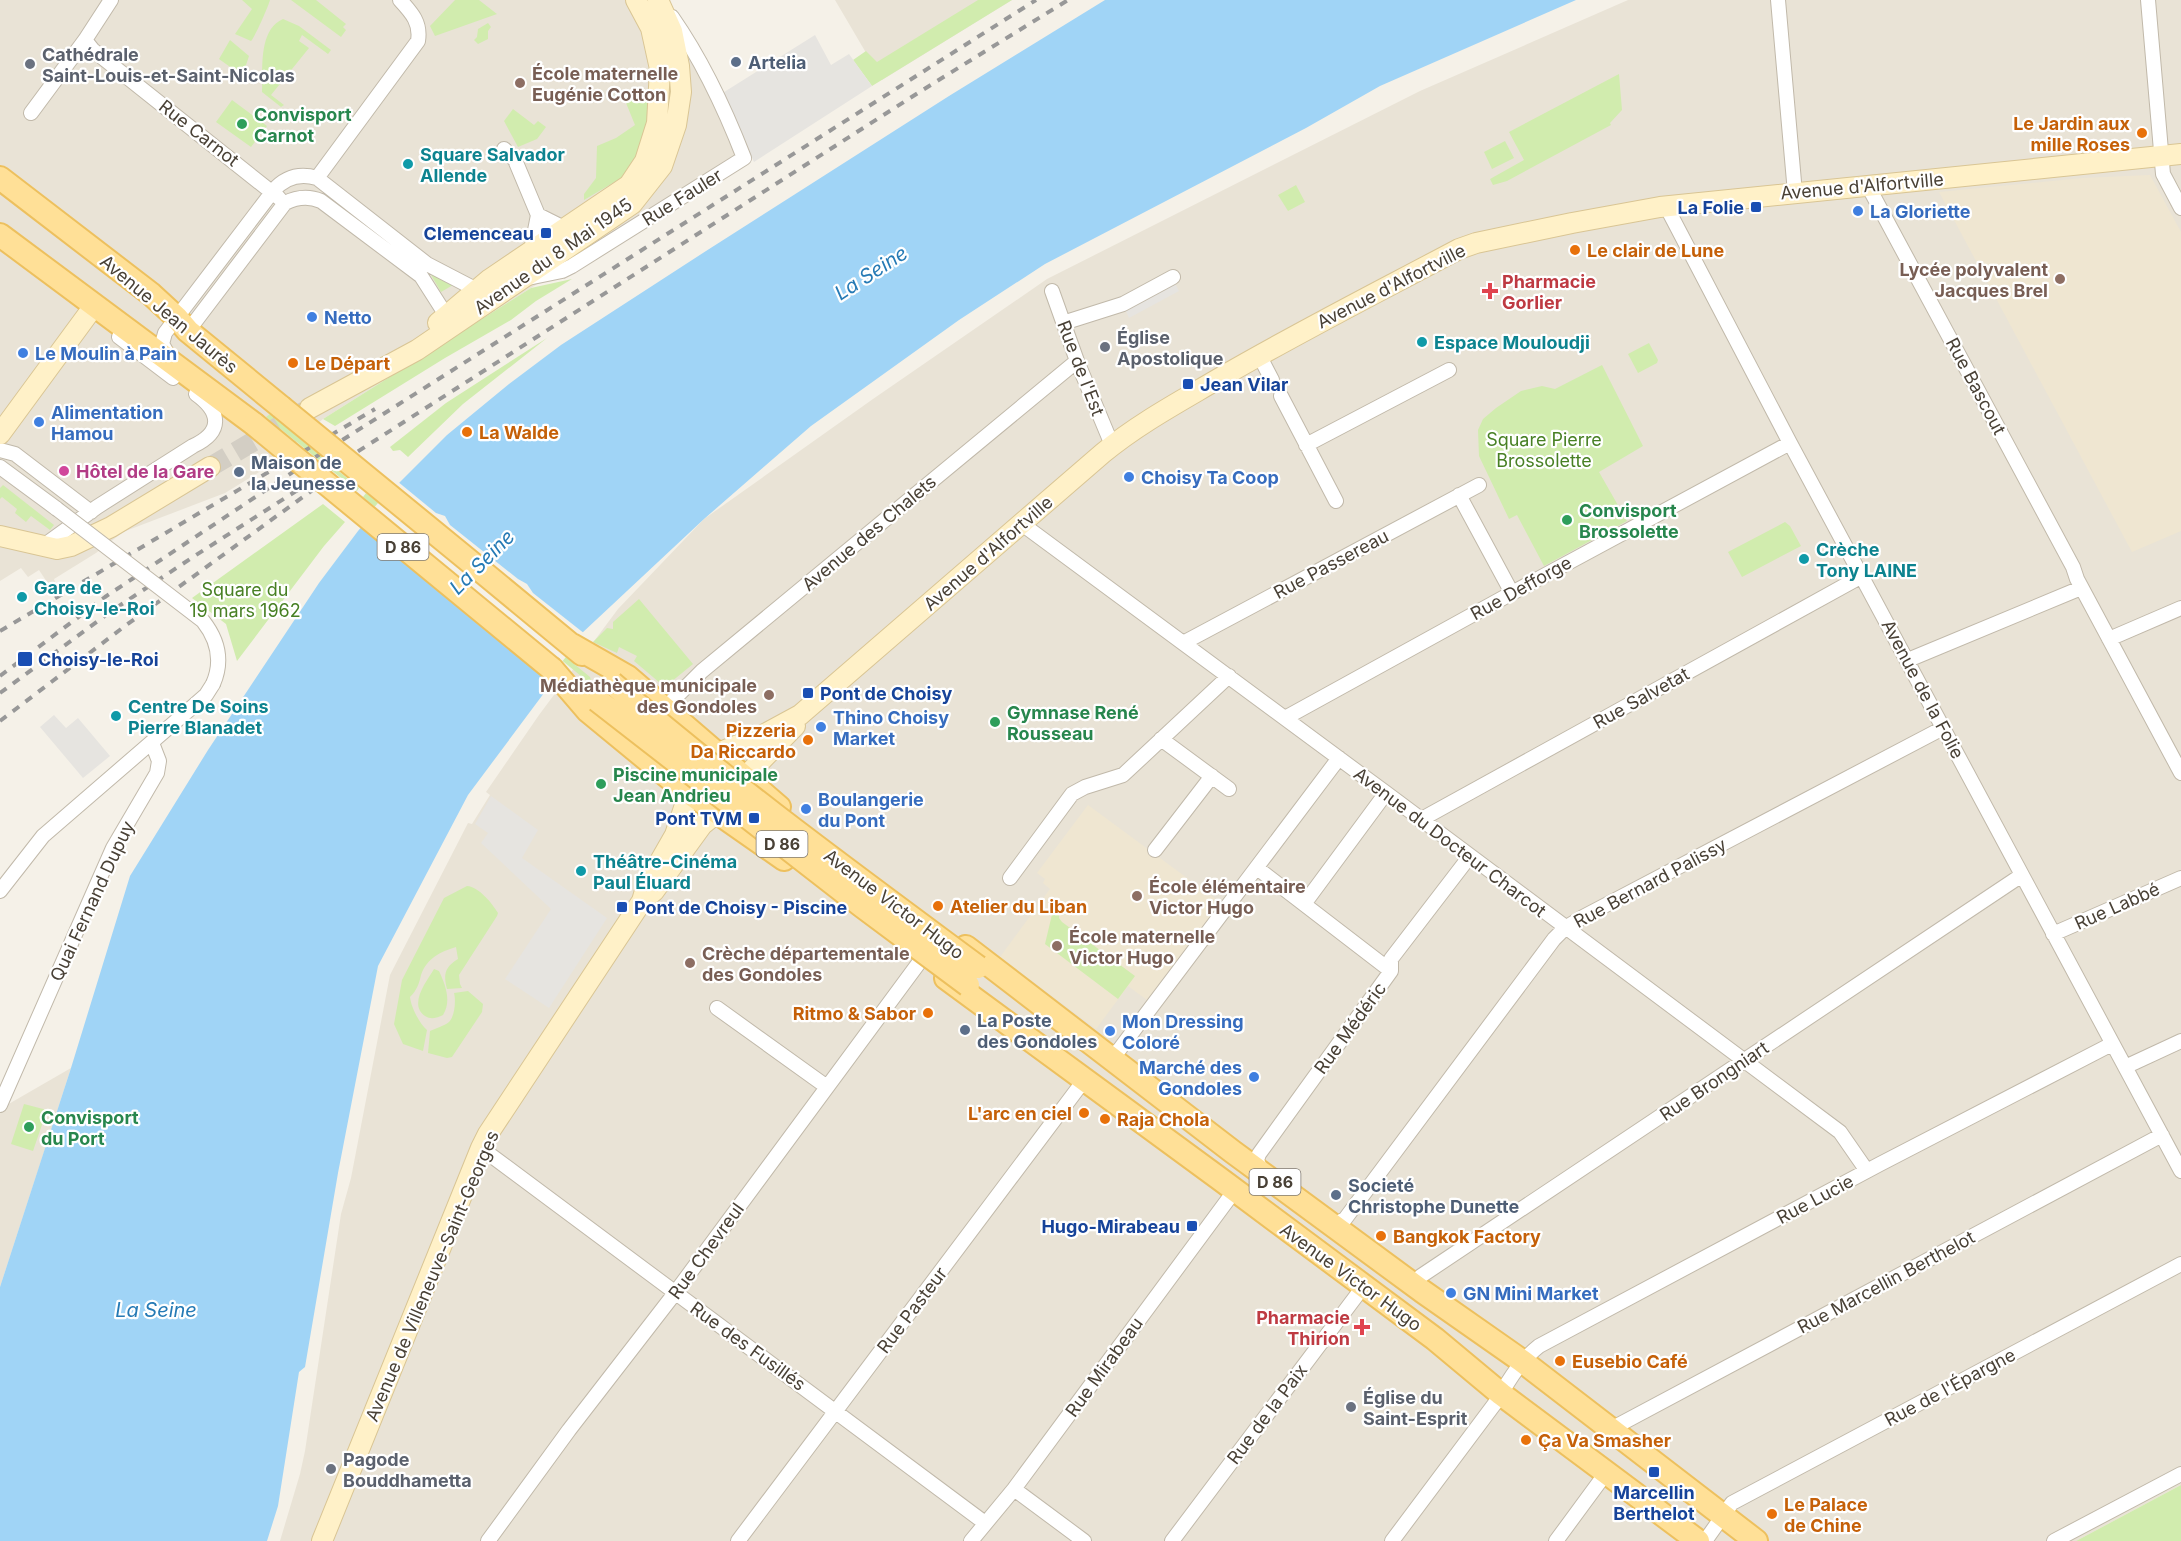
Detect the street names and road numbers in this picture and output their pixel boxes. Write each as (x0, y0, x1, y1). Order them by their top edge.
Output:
street label: Rue Carnot (155, 95, 243, 171)
street label: Rue Fauler (638, 164, 726, 230)
street label: Avenue d'Alfortville (1779, 168, 1945, 204)
street label: Avenue du 8 Mai 1945 (470, 193, 636, 319)
street label: Avenue d'Alfortville (1313, 239, 1469, 333)
street label: Avenue Jean Jaurès (96, 251, 242, 377)
street label: Rue de l'Est (1053, 317, 1109, 419)
street label: Rue Bascout (1942, 334, 2010, 438)
street label: Avenue des Chalets (798, 471, 940, 595)
street label: Avenue d'Alfortville (919, 491, 1057, 615)
street label: Rue Passereau (1270, 525, 1392, 603)
road number: D 86 (378, 534, 428, 560)
street label: Rue Defforge (1467, 552, 1575, 624)
street label: Avenue de la Folie (1878, 616, 1968, 762)
street label: Rue Salvetat (1589, 663, 1693, 733)
street label: Avenue du Docteur Charcot (1350, 763, 1550, 921)
street label: Quai Fernand Dupuy (46, 818, 138, 984)
road number: D 86 (756, 831, 808, 857)
street label: Rue Bernard Palissy (1570, 834, 1730, 932)
street label: Avenue Victor Hugo (820, 845, 968, 963)
street label: Rue Labbé (2071, 878, 2163, 934)
street label: Rue Médéric (1310, 978, 1390, 1078)
street label: Rue Brongniart (1656, 1037, 1772, 1125)
street label: Avenue de Villeneuve-Saint-Georges (361, 1127, 503, 1425)
road number: D 86 (1250, 1169, 1300, 1195)
street label: Rue Lucie (1773, 1170, 1857, 1228)
street label: Rue Chevreul (664, 1199, 748, 1303)
street label: Avenue Victor Hugo (1276, 1219, 1426, 1335)
street label: Rue Marcellin Berthelot (1794, 1226, 1978, 1338)
street label: Rue Pasteur (873, 1263, 951, 1357)
street label: Rue des Fusillés (686, 1297, 810, 1395)
street label: Rue Mirabeau (1061, 1313, 1147, 1421)
street label: Rue de l'Épargne (1881, 1343, 2019, 1430)
street label: Rue de la Paix (1223, 1360, 1312, 1468)

